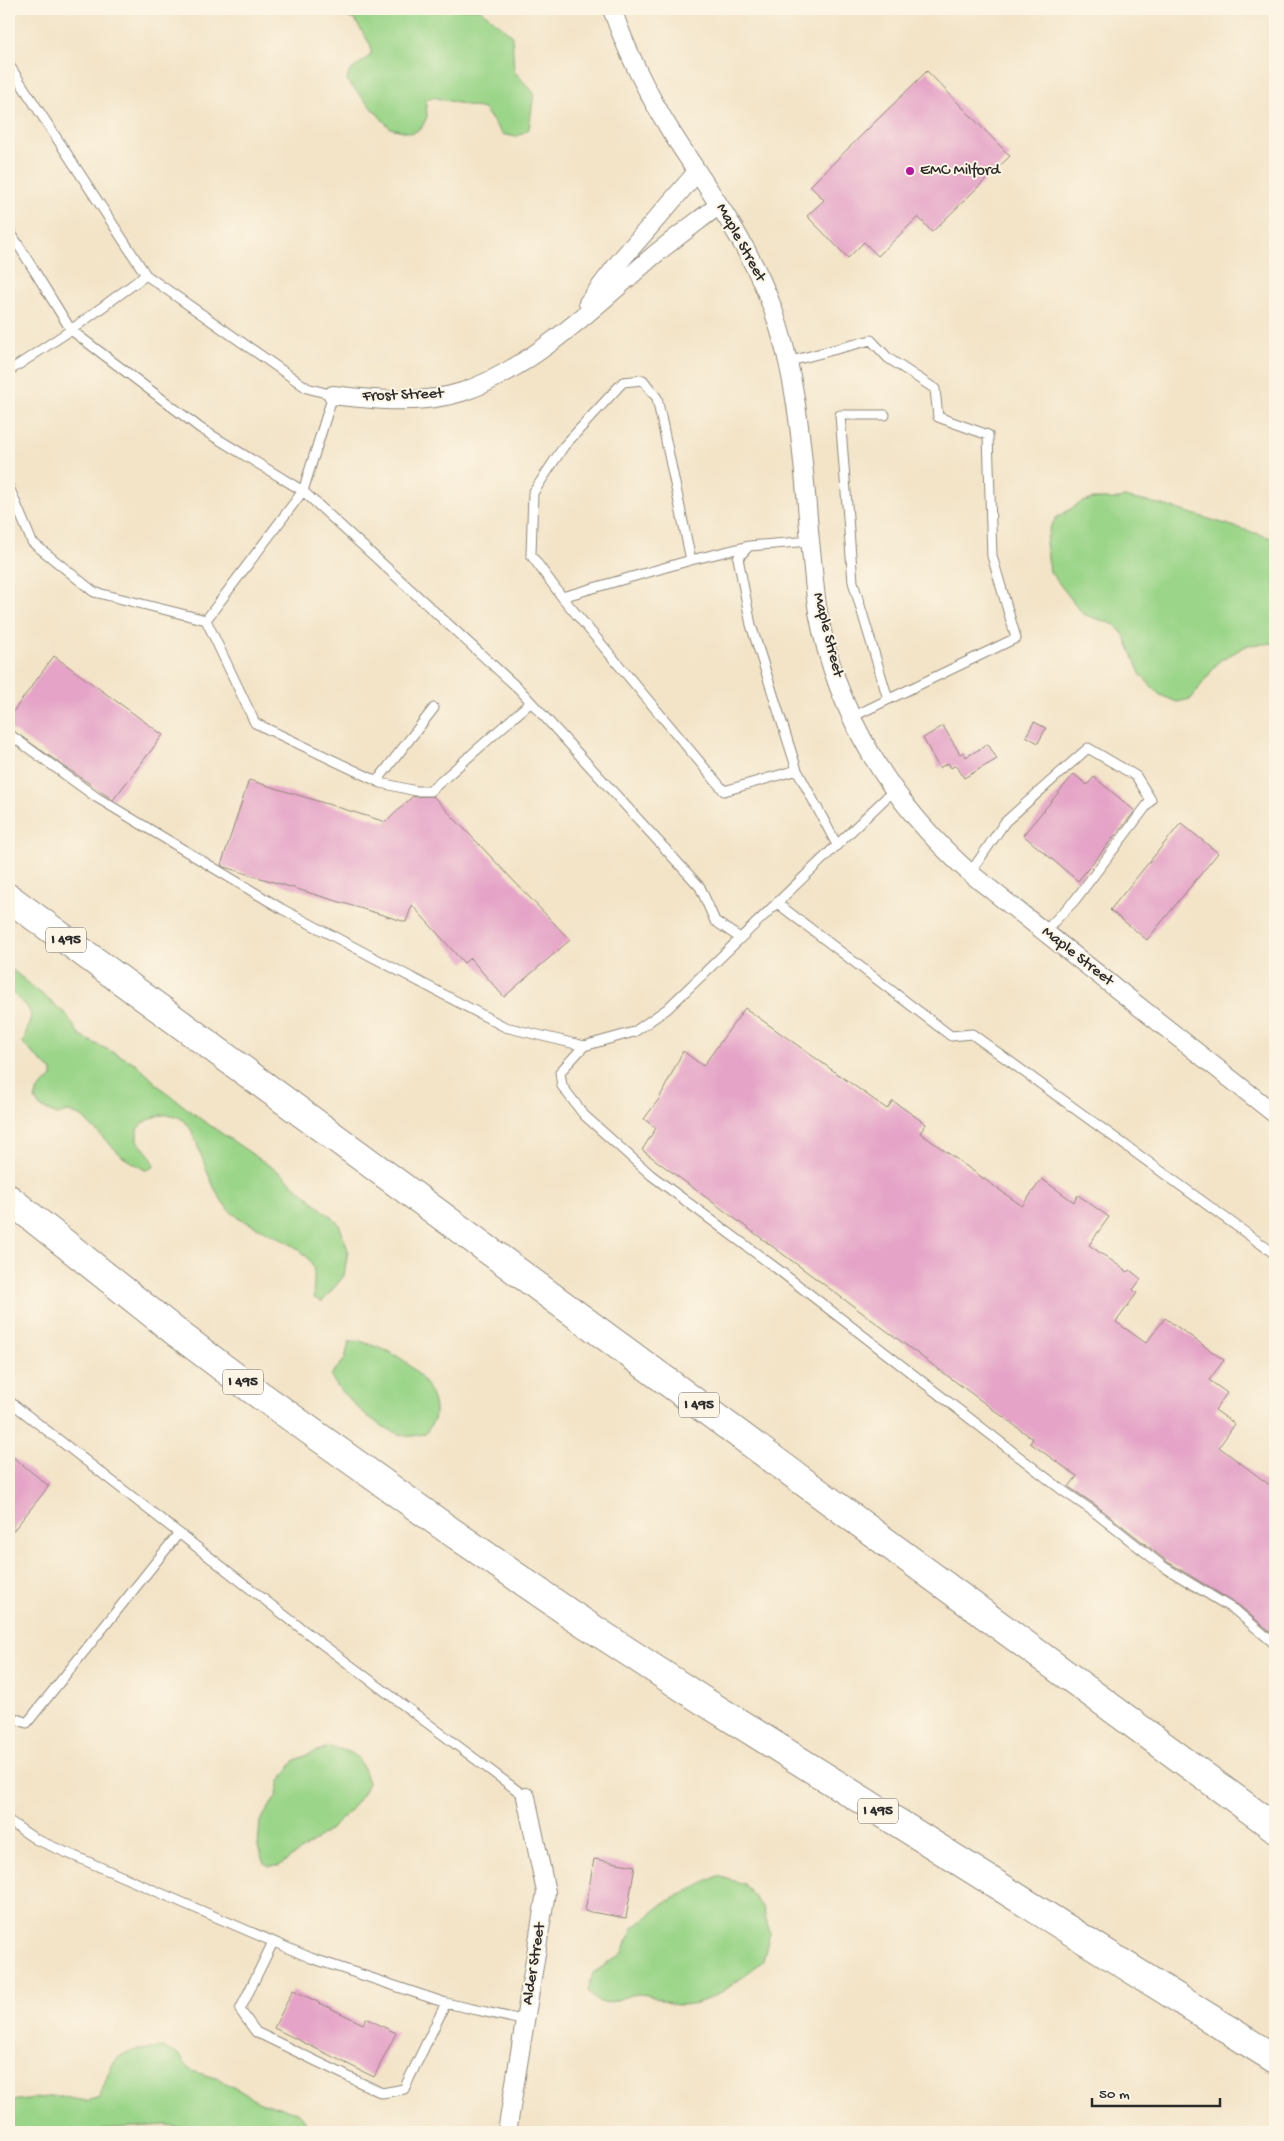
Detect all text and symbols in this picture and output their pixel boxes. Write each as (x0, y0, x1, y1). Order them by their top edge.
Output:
place label: EMC Milford (920, 162, 1001, 181)
marker: EMC Milford (904, 165, 916, 177)
street label: Maple Street (711, 201, 770, 287)
street label: Frost Street (361, 385, 445, 407)
street label: Maple Street (807, 591, 847, 680)
street label: Maple Street (1037, 923, 1118, 992)
road number: I 495 (46, 928, 86, 952)
road number: I 495 (223, 1370, 263, 1394)
road number: I 495 (679, 1392, 719, 1418)
road number: I 495 (858, 1798, 898, 1824)
street label: Alder Street (519, 1920, 551, 2006)
scale bar (1092, 2076, 1219, 2108)
text: 50 m (1099, 2086, 1130, 2104)

